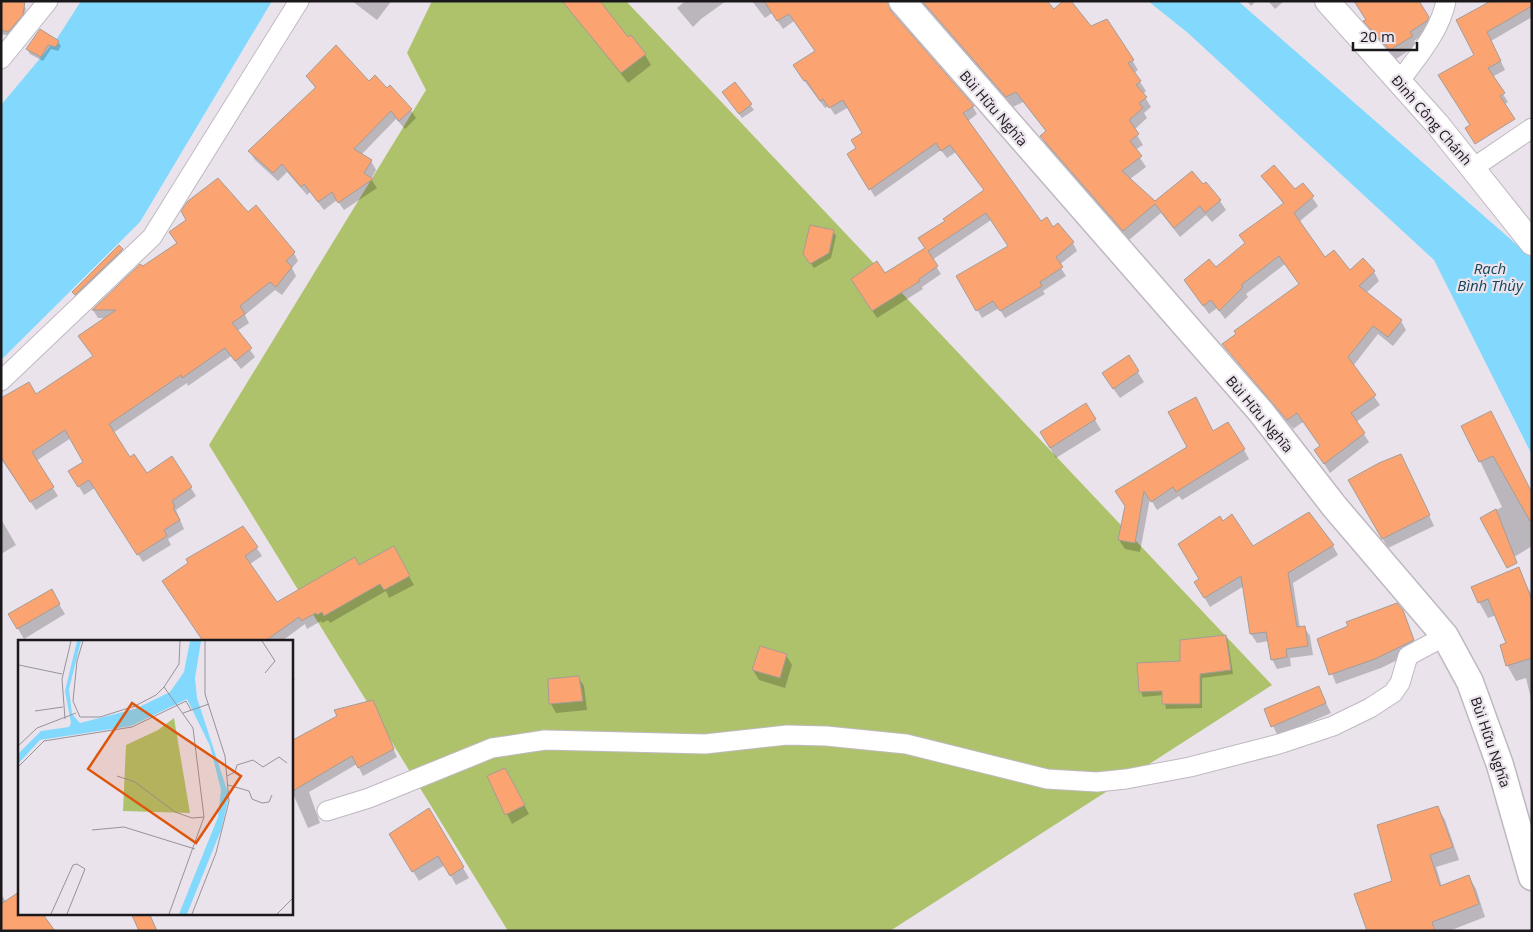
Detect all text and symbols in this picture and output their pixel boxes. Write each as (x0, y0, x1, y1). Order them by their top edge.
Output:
scale bar (1353, 20, 1417, 52)
text: 20 m (1360, 26, 1395, 46)
street label: Bùi Hữu Nghĩa (956, 66, 1032, 150)
street label: Đinh Công Chánh (1387, 71, 1477, 169)
water label: Rạch Bình Thủy (1457, 258, 1524, 295)
street label: Bùi Hữu Nghĩa (1222, 372, 1298, 456)
inset map (18, 640, 292, 914)
street label: Bùi Hữu Nghĩa (1467, 694, 1515, 790)

